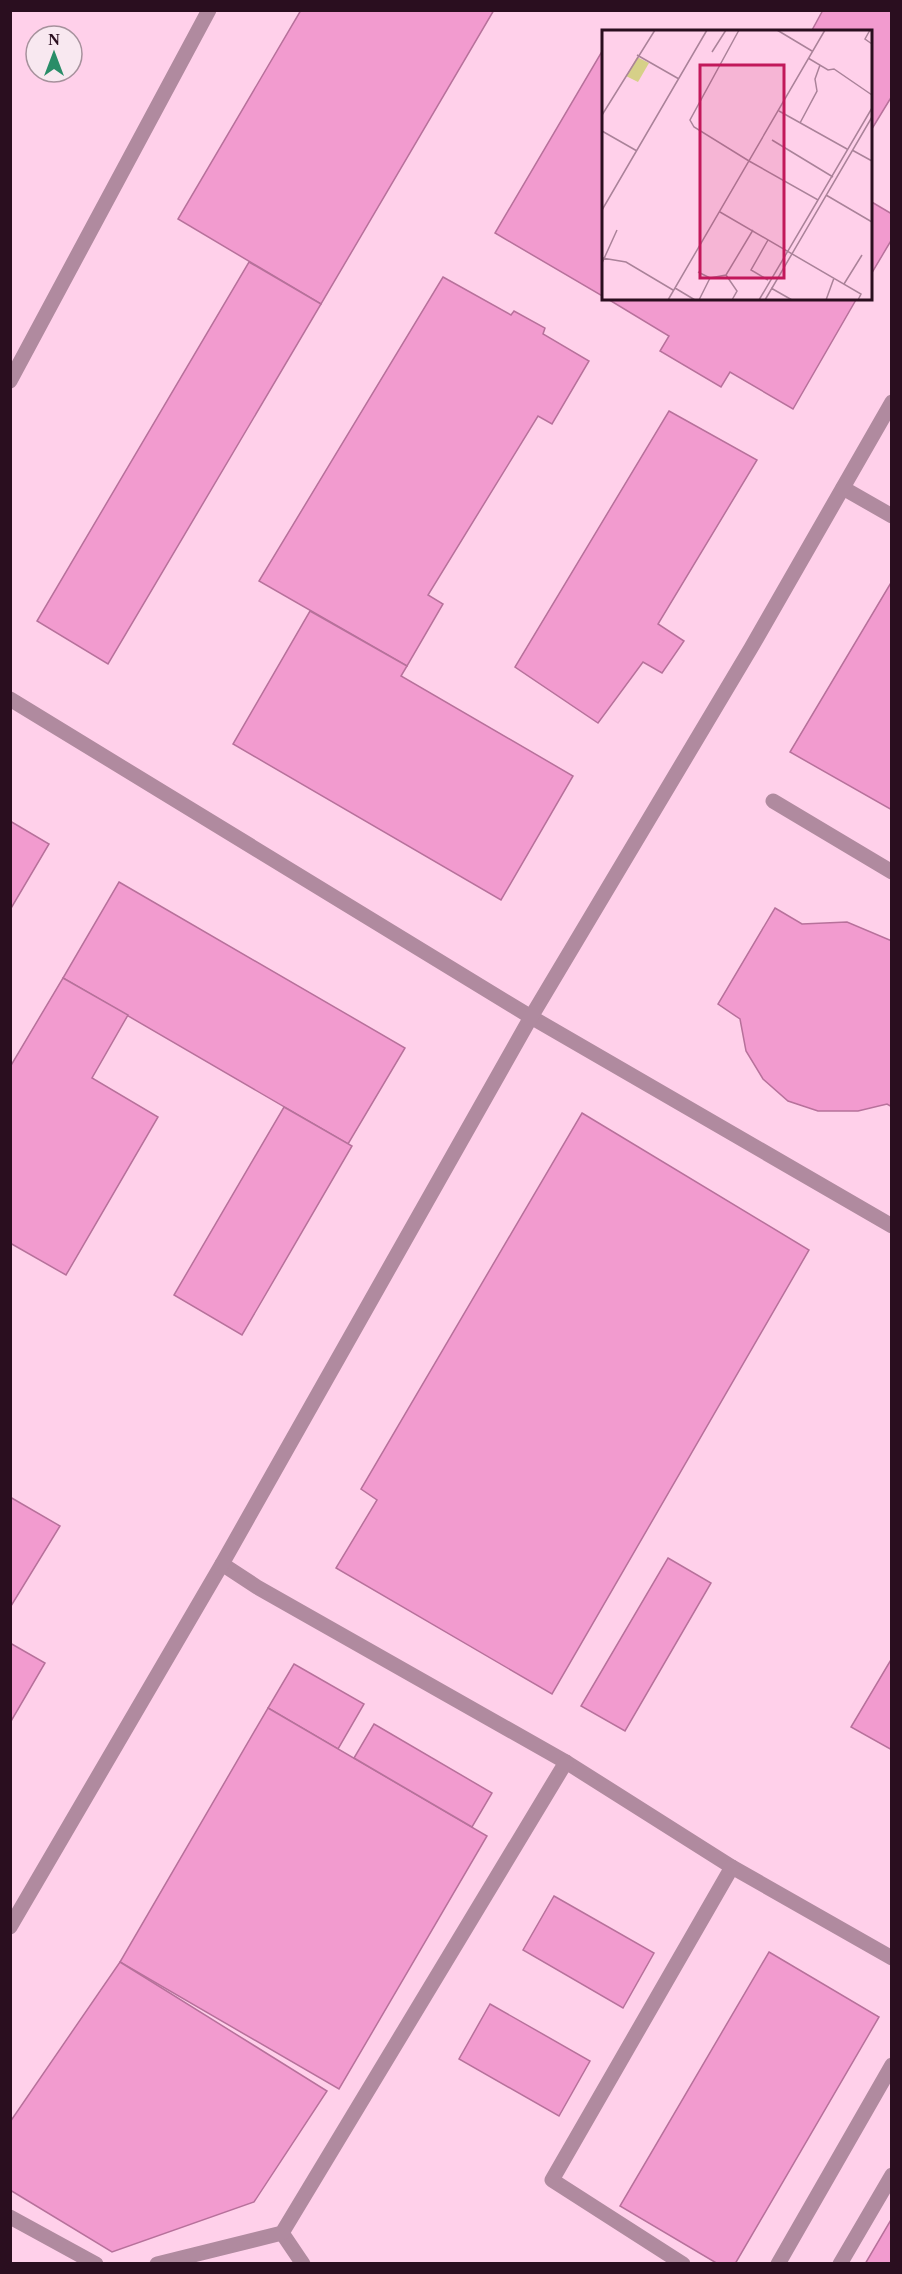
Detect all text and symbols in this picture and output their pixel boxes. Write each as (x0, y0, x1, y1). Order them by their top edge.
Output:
north arrow (24, 24, 84, 84)
inset map (602, 30, 872, 300)
text: N (48, 31, 60, 48)

